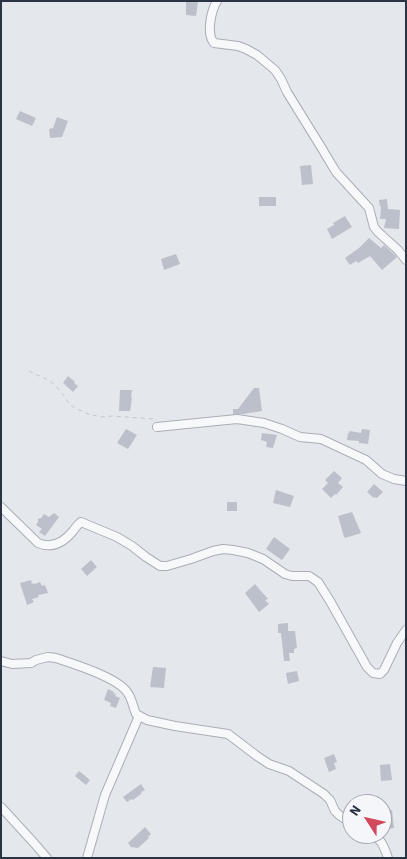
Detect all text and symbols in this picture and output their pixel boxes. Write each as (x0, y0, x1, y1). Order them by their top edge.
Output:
north arrow (342, 794, 392, 844)
text: N (345, 801, 366, 821)

